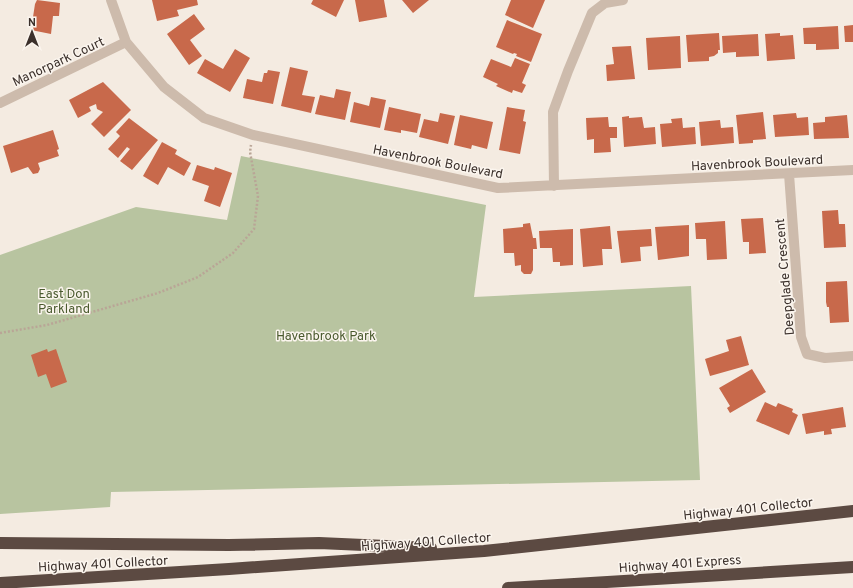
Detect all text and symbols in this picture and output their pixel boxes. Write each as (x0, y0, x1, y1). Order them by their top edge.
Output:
north arrow (12, 12, 52, 52)
text: N (28, 16, 36, 30)
street label: Manorpark Court (10, 34, 107, 91)
street label: Havenbrook Boulevard (371, 143, 504, 183)
street label: Havenbrook Boulevard (691, 153, 823, 175)
street label: Deepglade Crescent (773, 218, 799, 336)
park label: East Don Parkland (38, 287, 90, 318)
park label: Havenbrook Park (276, 329, 376, 345)
street label: Highway 401 Collector (683, 495, 814, 525)
street label: Highway 401 Collector (361, 530, 492, 556)
street label: Highway 401 Express (618, 553, 742, 577)
street label: Highway 401 Collector (38, 554, 169, 576)

